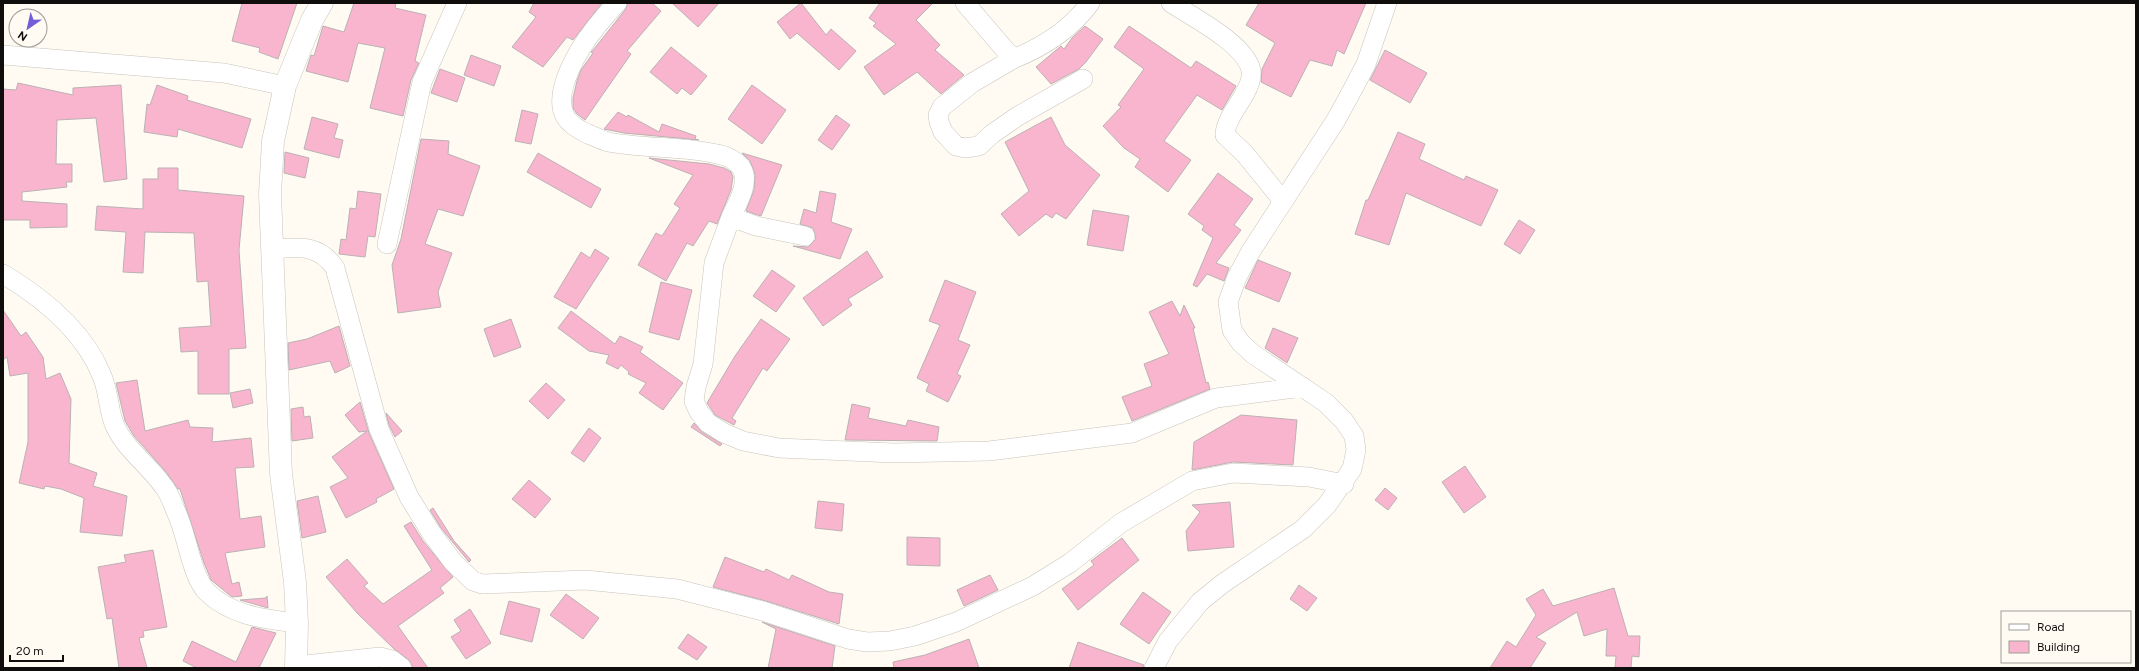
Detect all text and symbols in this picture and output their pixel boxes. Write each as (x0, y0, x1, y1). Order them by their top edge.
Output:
north arrow (8, 8, 48, 48)
text: N (16, 28, 30, 44)
legend (2001, 611, 2131, 663)
text: Road (2037, 620, 2065, 634)
scale bar (10, 637, 63, 663)
text: Building (2037, 640, 2080, 654)
text: 20 m (16, 644, 44, 658)

